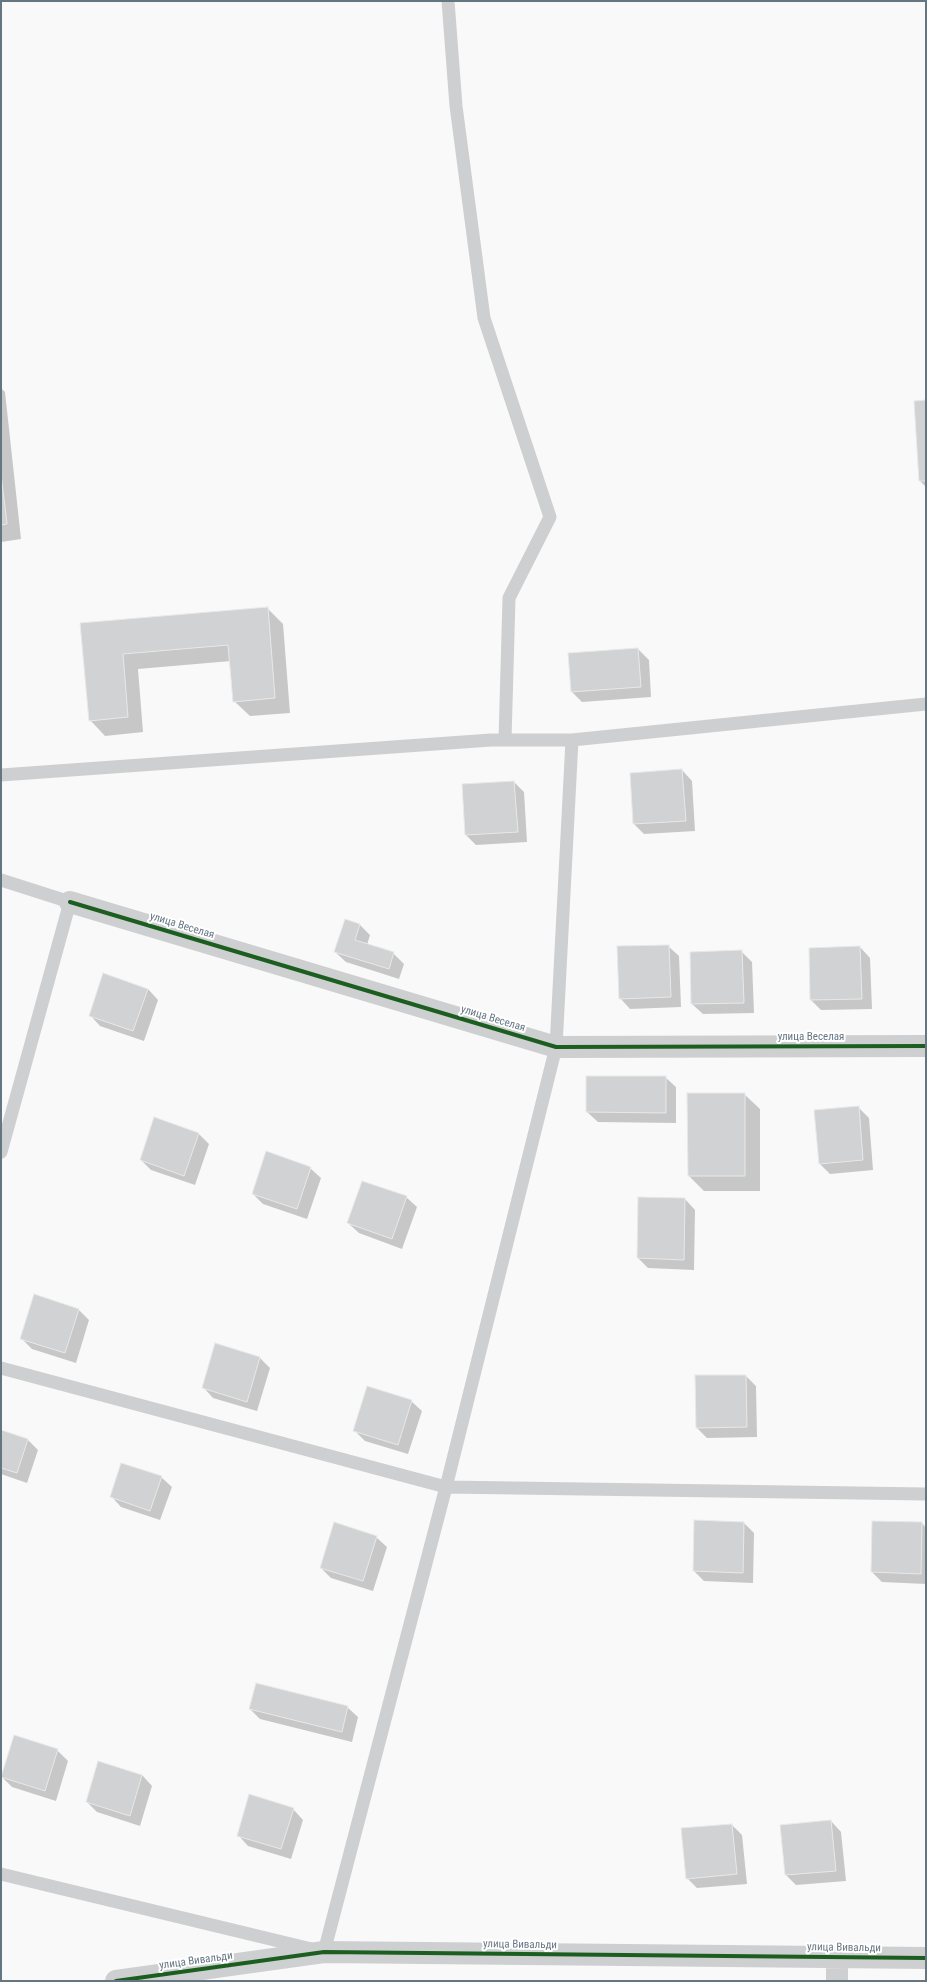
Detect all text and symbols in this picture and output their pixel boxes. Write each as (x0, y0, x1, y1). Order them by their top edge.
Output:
street label: улица Веселая (148, 910, 216, 942)
street label: улица Веселая (459, 1003, 527, 1035)
street label: улица Веселая (778, 1030, 844, 1044)
street label: улица Вивальди (483, 1938, 557, 1952)
street label: улица Вивальди (807, 1941, 881, 1955)
street label: улица Вивальди (158, 1949, 234, 1973)

